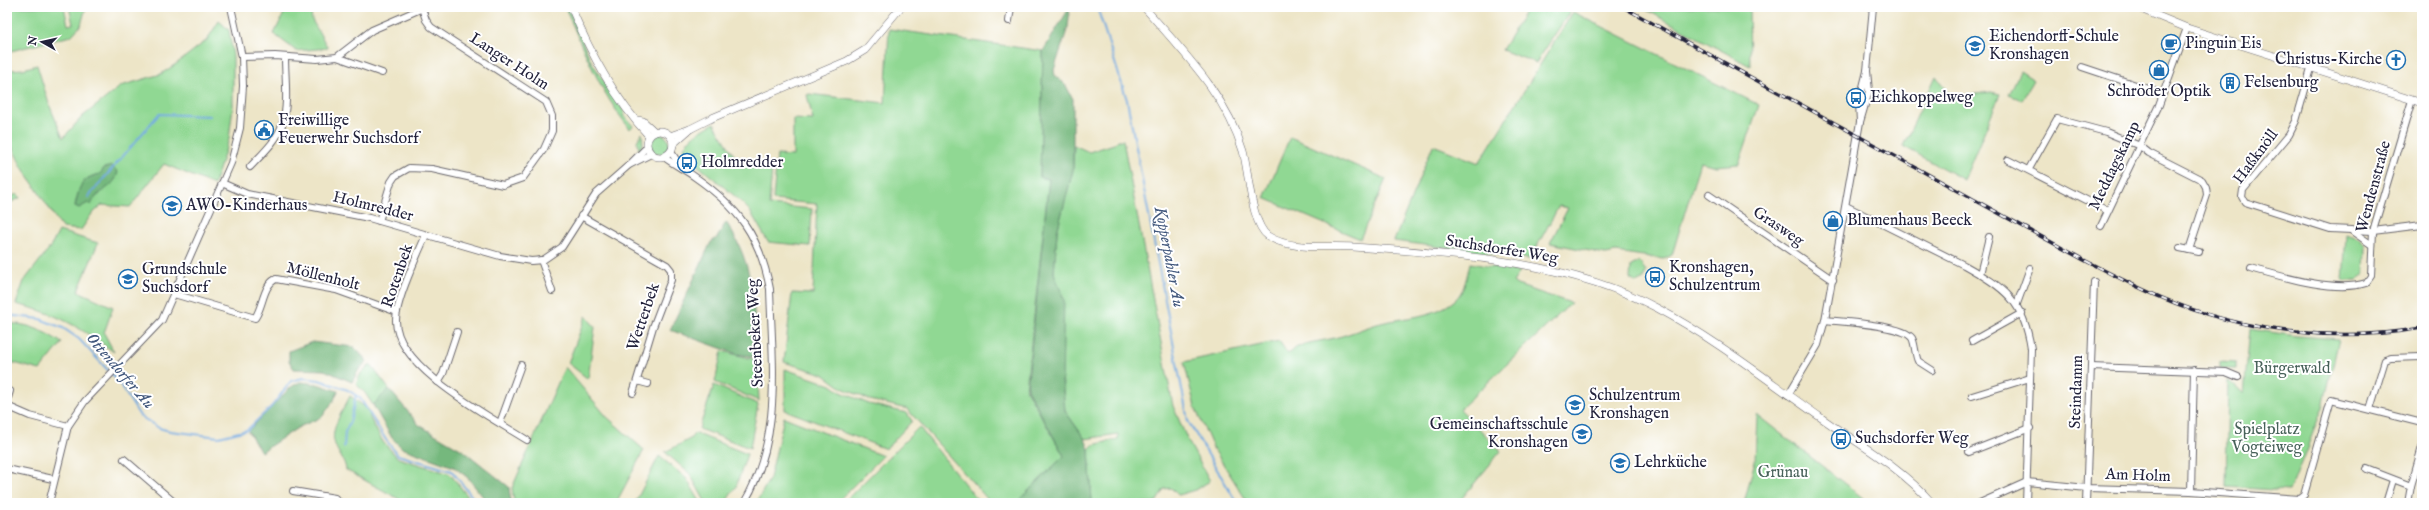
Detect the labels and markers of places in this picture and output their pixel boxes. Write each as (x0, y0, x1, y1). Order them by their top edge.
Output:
place label: Eichendorff-Schule Kronshagen (1989, 27, 2119, 65)
cafe icon: Pinguin Eis (2160, 33, 2182, 55)
place label: Pinguin Eis (2185, 34, 2262, 54)
school or university icon: Eichendorff-Schule Kronshagen (1964, 35, 1986, 57)
church icon: Christus-Kirche (2385, 49, 2407, 71)
place label: Christus-Kirche (2275, 50, 2382, 70)
shop icon: Schröder Optik (2148, 59, 2170, 81)
building icon: Felsenburg (2219, 72, 2241, 94)
place label: Felsenburg (2244, 73, 2319, 93)
place label: Schröder Optik (2107, 82, 2211, 102)
bus stop icon: Eichkoppelweg (1845, 87, 1867, 109)
place label: Eichkoppelweg (1870, 88, 1973, 108)
place label: Freiwillige Feuerwehr Suchsdorf (278, 111, 422, 149)
public building icon: Freiwillige Feuerwehr Suchsdorf (253, 119, 275, 141)
bus stop icon: Holmredder (676, 152, 698, 174)
place label: Holmredder (701, 153, 783, 173)
school or university icon: AWO-Kinderhaus (161, 195, 183, 217)
place label: AWO-Kinderhaus (185, 196, 308, 216)
shop icon: Blumenhaus Beeck (1822, 210, 1844, 232)
place label: Blumenhaus Beeck (1847, 211, 1972, 231)
place label: Kronshagen, Schulzentrum (1669, 258, 1760, 296)
place label: Grundschule Suchsdorf (142, 260, 227, 298)
bus stop icon: Kronshagen, Schulzentrum (1644, 266, 1666, 288)
school or university icon: Grundschule Suchsdorf (117, 268, 139, 290)
place label: Schulzentrum Kronshagen (1589, 386, 1680, 424)
school or university icon: Schulzentrum Kronshagen (1564, 394, 1586, 416)
place label: Gemeinschaftsschule Kronshagen (1430, 415, 1568, 453)
school or university icon: Gemeinschaftsschule Kronshagen (1571, 423, 1593, 445)
bus stop icon: Suchsdorfer Weg (1830, 428, 1852, 450)
place label: Suchsdorfer Weg (1855, 429, 1969, 449)
school or university icon: Lehrküche (1609, 452, 1631, 474)
place label: Lehrküche (1634, 453, 1707, 473)

